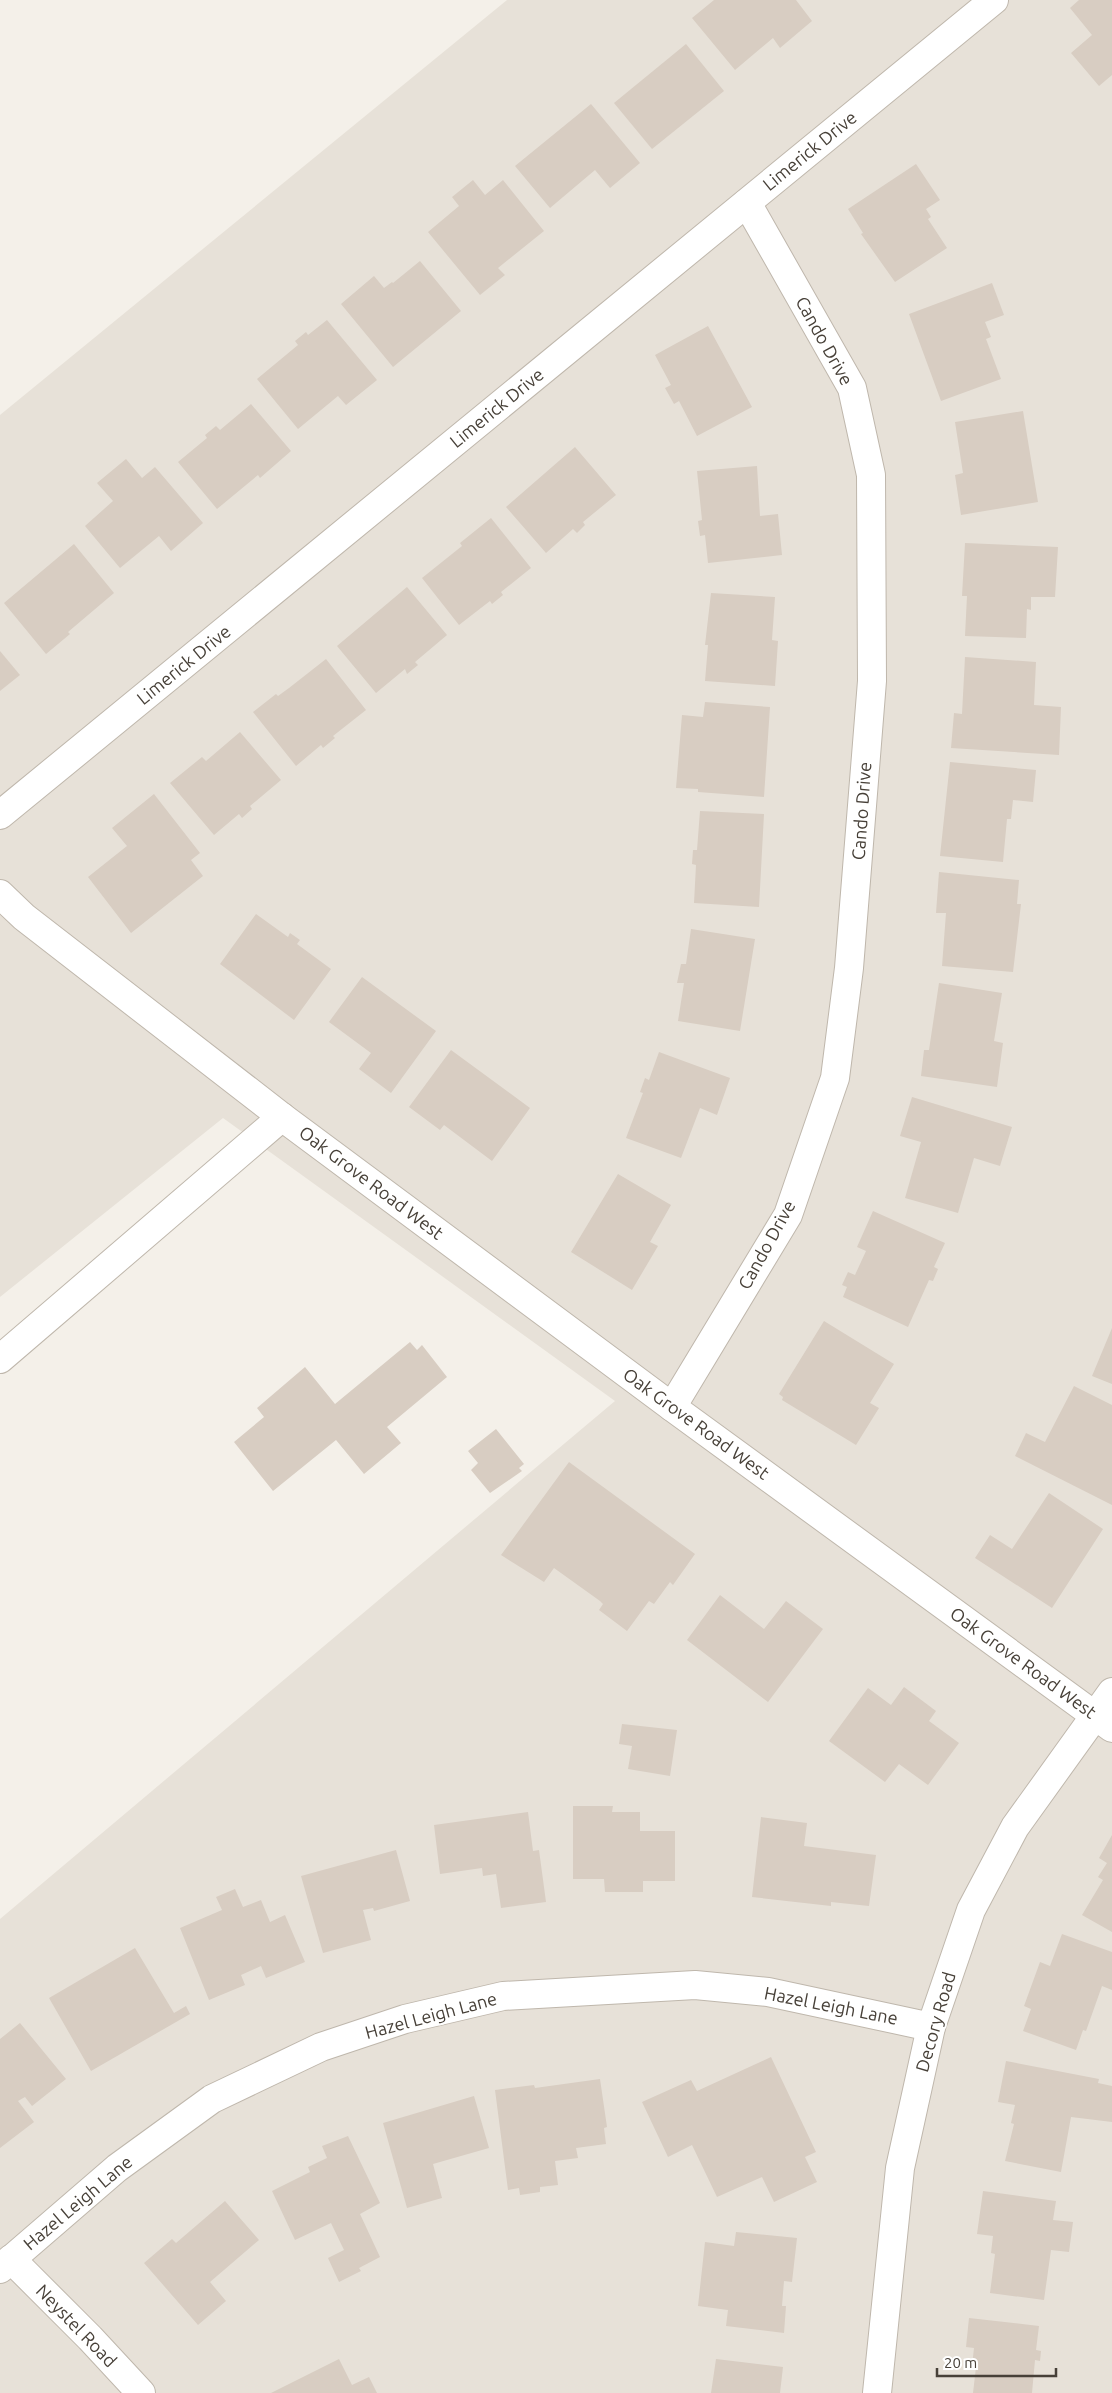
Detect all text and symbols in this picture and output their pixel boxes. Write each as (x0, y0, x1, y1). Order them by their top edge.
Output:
street label: Limerick Drive (759, 106, 860, 194)
street label: Cando Drive (792, 293, 857, 388)
street label: Limerick Drive (446, 363, 547, 451)
street label: Limerick Drive (133, 620, 234, 708)
street label: Cando Drive (848, 761, 874, 861)
street label: Oak Grove Road West (296, 1121, 448, 1243)
street label: Cando Drive (734, 1197, 799, 1292)
street label: Oak Grove Road West (620, 1364, 773, 1483)
street label: Oak Grove Road West (947, 1603, 1100, 1722)
street label: Decory Road (911, 1969, 959, 2074)
street label: Hazel Leigh Lane (763, 1982, 900, 2028)
street label: Hazel Leigh Lane (363, 1988, 499, 2042)
street label: Hazel Leigh Lane (19, 2151, 136, 2253)
street label: Neystel Road (33, 2280, 121, 2371)
scale bar (937, 2346, 1056, 2378)
text: 20 m (944, 2354, 977, 2371)

